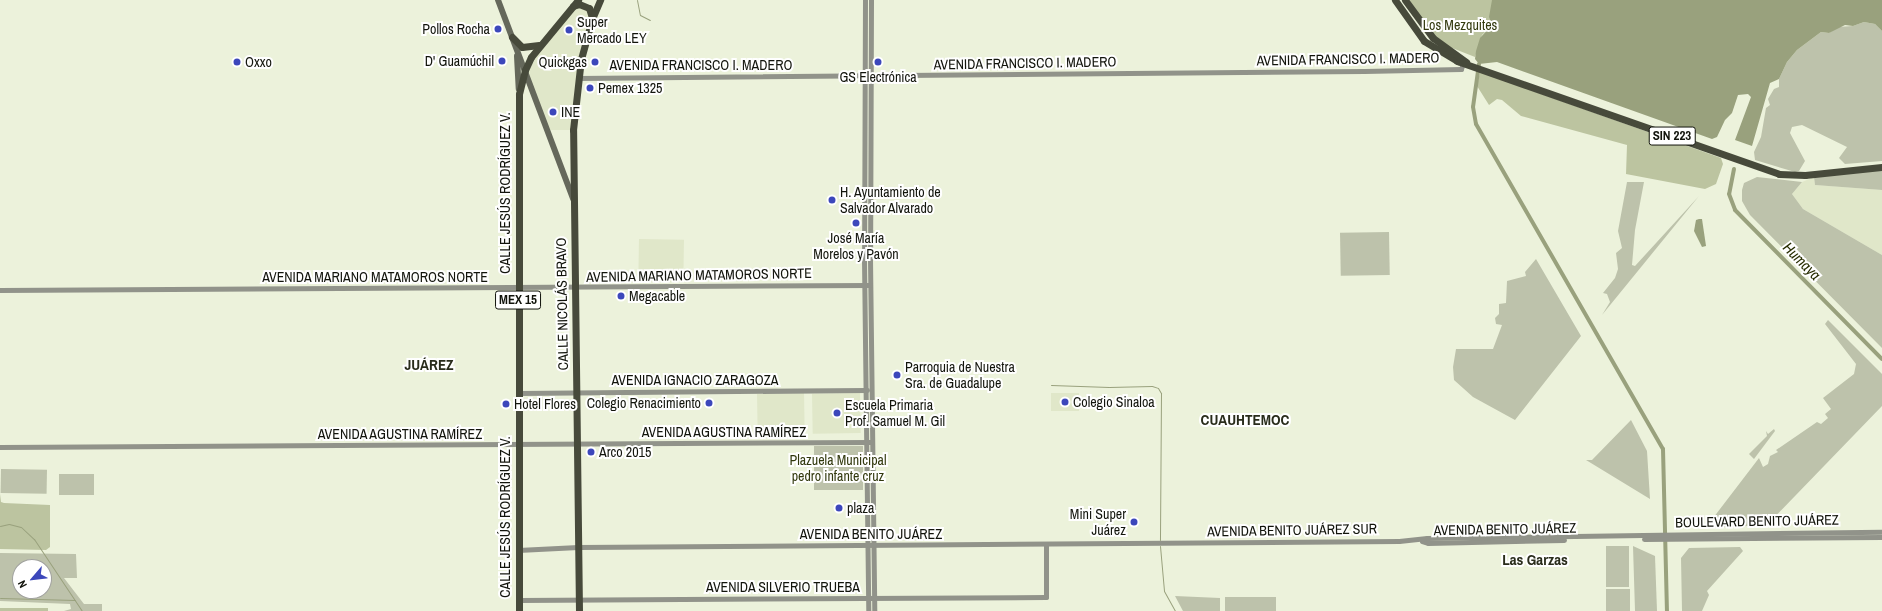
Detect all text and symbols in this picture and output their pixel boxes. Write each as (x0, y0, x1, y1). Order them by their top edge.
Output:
place label: Super Mercado LEY (577, 14, 647, 46)
park label: Los Mezquites (1423, 17, 1497, 33)
place label: Pollos Rocha (422, 21, 490, 37)
marker: Pollos Rocha (493, 24, 503, 34)
marker: Super Mercado LEY (564, 25, 574, 35)
street label: AVENIDA FRANCISCO I. MADERO (1256, 49, 1440, 69)
place label: D' Guamúchil (425, 53, 494, 69)
street label: AVENIDA FRANCISCO I. MADERO (933, 53, 1117, 73)
place label: Oxxo (245, 54, 272, 70)
place label: Quickgas (539, 54, 587, 70)
marker: D' Guamúchil (497, 56, 507, 66)
marker: Oxxo (232, 57, 242, 67)
marker: Quickgas (590, 57, 600, 67)
street label: AVENIDA FRANCISCO I. MADERO (609, 57, 793, 73)
marker: GS Electrónica (873, 57, 883, 67)
place label: GS Electrónica (839, 69, 917, 85)
place label: Pemex 1325 (598, 80, 662, 96)
marker: Pemex 1325 (585, 83, 595, 93)
place label: INE (561, 104, 580, 120)
marker: INE (548, 107, 558, 117)
street label: CALLE JESÚS RODRÍGUEZ V. (497, 112, 513, 274)
road number: SIN 223 (1648, 125, 1696, 147)
place label: H. Ayuntamiento de Salvador Alvarado (840, 184, 941, 216)
marker: H. Ayuntamiento de Salvador Alvarado (827, 195, 837, 205)
marker: José María Morelos y Pavón (851, 218, 861, 228)
place label: José María Morelos y Pavón (813, 230, 899, 262)
street label: CALLE NICOLÁS BRAVO (552, 238, 572, 370)
water label: Humaya (1779, 238, 1825, 284)
street label: AVENIDA MARIANO MATAMOROS NORTE (586, 265, 812, 285)
street label: AVENIDA MARIANO MATAMOROS NORTE (262, 269, 488, 285)
place label: Megacable (629, 288, 685, 304)
road number: MEX 15 (495, 289, 541, 311)
marker: Megacable (616, 291, 626, 301)
district label: JUÁREZ (404, 356, 454, 374)
place label: Parroquia de Nuestra Sra. de Guadalupe (905, 359, 1015, 392)
marker: Parroquia de Nuestra Sra. de Guadalupe (892, 370, 902, 380)
street label: AVENIDA IGNACIO ZARAGOZA (611, 372, 779, 388)
place label: Colegio Sinaloa (1073, 394, 1155, 410)
place label: Colegio Renacimiento (587, 395, 701, 411)
place label: Hotel Flores (514, 396, 576, 412)
place label: Escuela Primaria Prof. Samuel M. Gil (845, 397, 945, 430)
marker: Colegio Sinaloa (1060, 397, 1070, 407)
marker: Colegio Renacimiento (704, 398, 714, 408)
marker: Hotel Flores (501, 399, 511, 409)
marker: Escuela Primaria Prof. Samuel M. Gil (832, 408, 842, 418)
district label: CUAUHTEMOC (1201, 411, 1289, 429)
street label: AVENIDA AGUSTINA RAMÍREZ (641, 424, 807, 440)
street label: AVENIDA AGUSTINA RAMÍREZ (317, 426, 483, 442)
street label: CALLE JESÚS RODRÍGUEZ V. (497, 436, 513, 598)
place label: Arco 2015 (599, 444, 651, 460)
marker: Arco 2015 (586, 447, 596, 457)
park label: Plazuela Municipal pedro infante cruz (790, 452, 886, 484)
place label: plaza (847, 500, 874, 516)
marker: plaza (834, 503, 844, 513)
place label: Mini Super Juárez (1070, 506, 1126, 538)
street label: BOULEVARD BENITO JUÁREZ (1675, 511, 1839, 531)
marker: Mini Super Juárez (1129, 517, 1139, 527)
street label: AVENIDA BENITO JUÁREZ (1433, 519, 1577, 539)
street label: AVENIDA BENITO JUÁREZ SUR (1207, 520, 1377, 540)
street label: AVENIDA BENITO JUÁREZ (799, 526, 943, 542)
district label: Las Garzas (1502, 551, 1568, 569)
north arrow (12, 559, 52, 599)
text: N (15, 578, 30, 590)
street label: AVENIDA SILVERIO TRUEBA (706, 579, 860, 595)

